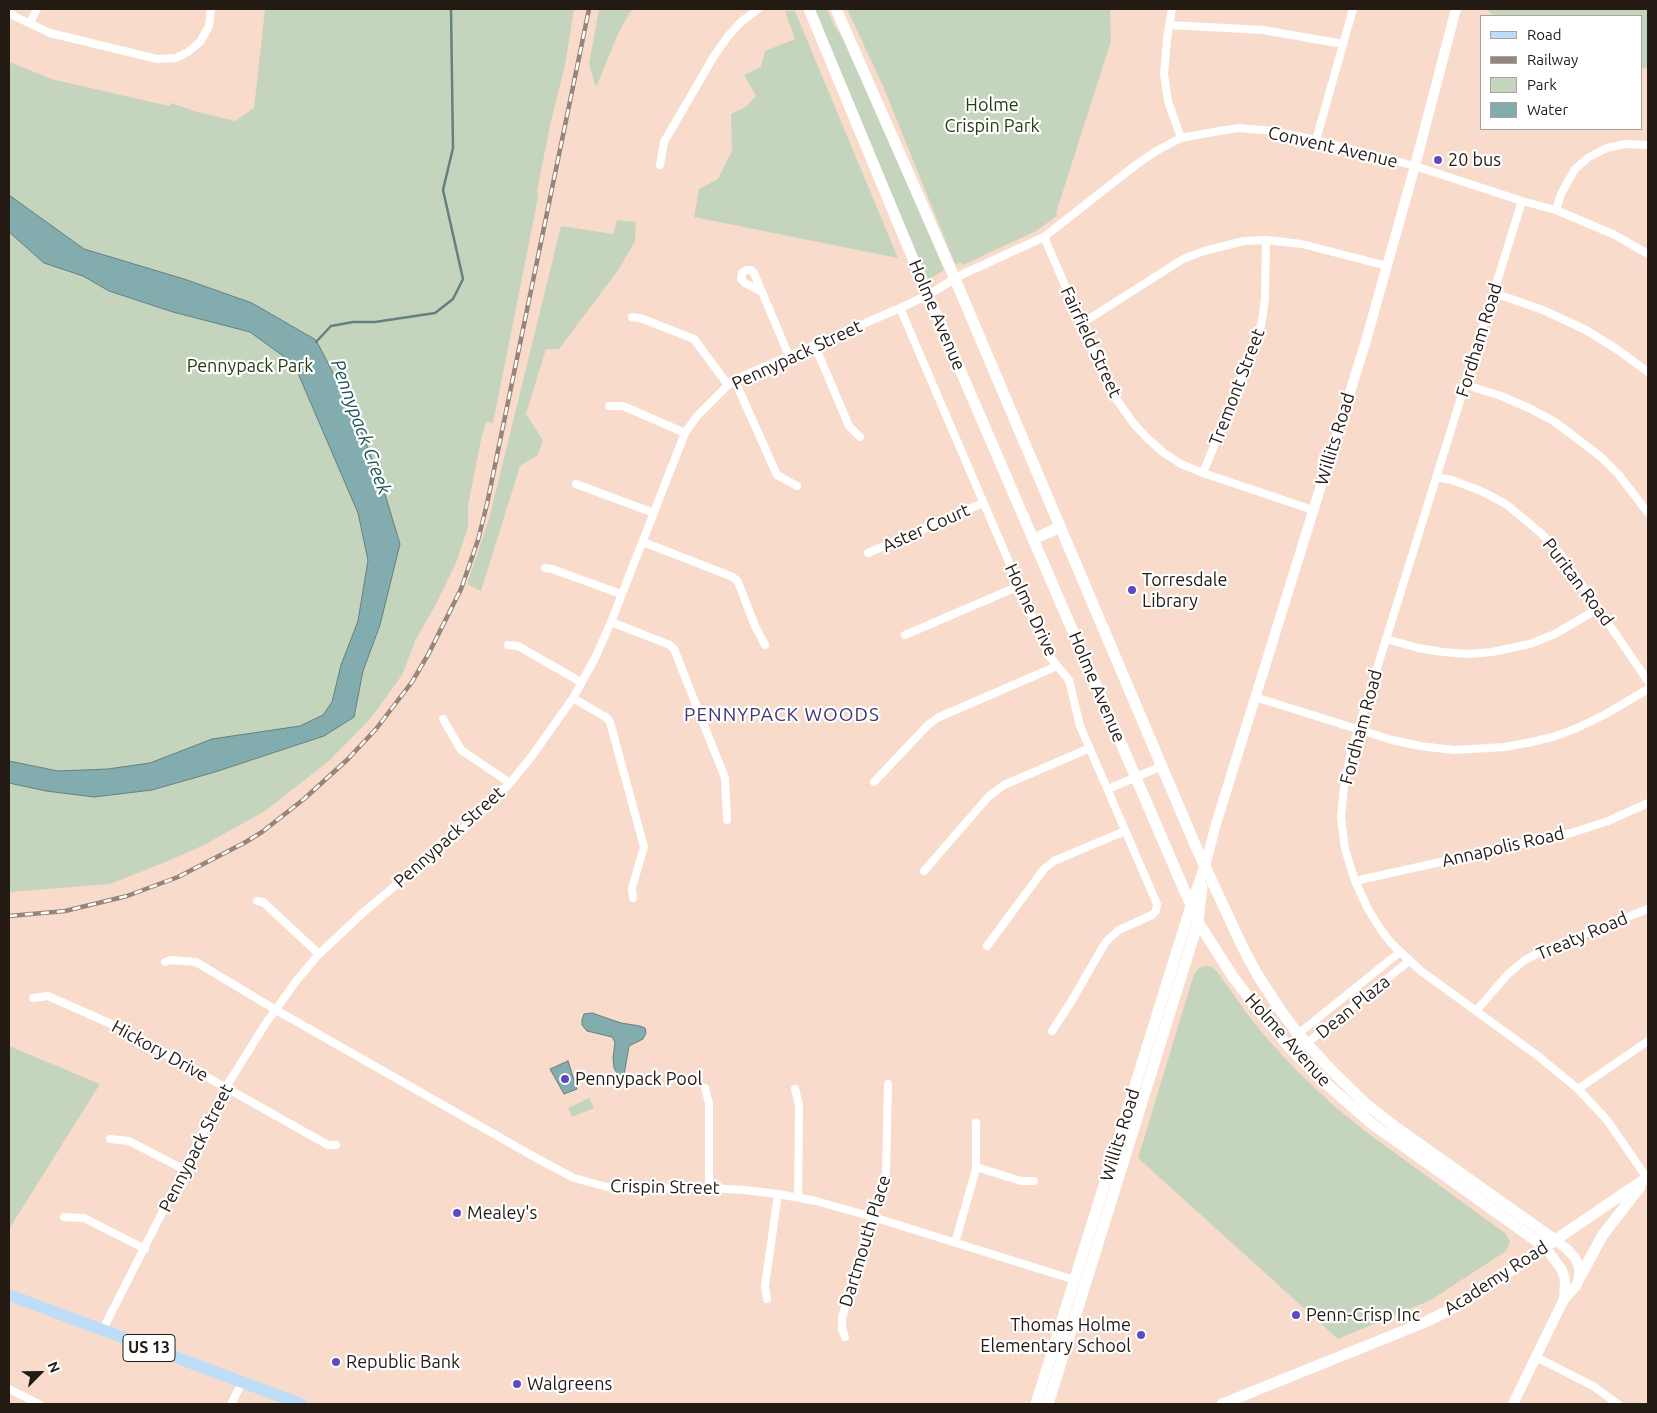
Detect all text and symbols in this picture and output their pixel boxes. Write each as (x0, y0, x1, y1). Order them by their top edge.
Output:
legend (1480, 15, 1642, 130)
text: Road (1527, 26, 1562, 43)
text: Railway (1527, 51, 1578, 68)
text: Park (1527, 76, 1557, 93)
park label: Holme Crispin Park (944, 94, 1040, 136)
text: Water (1527, 101, 1568, 118)
street label: Convent Avenue (1266, 122, 1400, 172)
place label: 20 bus (1448, 149, 1501, 171)
marker: 20 bus (1432, 154, 1444, 166)
street label: Holme Avenue (904, 256, 970, 374)
street label: Fordham Road (1451, 280, 1507, 400)
street label: Fairfield Street (1056, 283, 1126, 401)
street label: Pennypack Street (729, 315, 865, 395)
street label: Tremont Street (1205, 325, 1269, 449)
park label: Pennypack Park (187, 355, 313, 377)
water label: Pennypack Creek (326, 356, 396, 498)
street label: Willits Road (1311, 390, 1359, 488)
street label: Aster Court (879, 499, 973, 557)
street label: Puritan Road (1538, 534, 1618, 630)
street label: Holme Drive (1000, 560, 1062, 660)
place label: Torresdale Library (1142, 569, 1227, 612)
marker: Torresdale Library (1126, 584, 1138, 596)
street label: Holme Avenue (1064, 628, 1130, 746)
street label: Fordham Road (1335, 667, 1387, 787)
district label: PENNYPACK WOODS (682, 704, 882, 726)
street label: Pennypack Street (389, 782, 509, 892)
street label: Annapolis Road (1440, 822, 1566, 872)
street label: Treaty Road (1533, 907, 1631, 965)
street label: Dean Plaza (1312, 971, 1394, 1043)
street label: Holme Avenue (1240, 989, 1336, 1091)
street label: Hickory Drive (108, 1016, 212, 1086)
place label: Pennypack Pool (575, 1068, 702, 1090)
marker: Pennypack Pool (559, 1073, 571, 1085)
street label: Pennypack Street (154, 1080, 238, 1216)
street label: Willits Road (1096, 1086, 1144, 1184)
street label: Dartmouth Place (835, 1172, 895, 1310)
street label: Crispin Street (610, 1175, 720, 1199)
place label: Mealey's (467, 1202, 537, 1224)
marker: Mealey's (451, 1207, 463, 1219)
street label: Academy Road (1440, 1236, 1552, 1320)
place label: Penn-Crisp Inc (1306, 1304, 1420, 1326)
marker: Penn-Crisp Inc (1290, 1309, 1302, 1321)
place label: Thomas Holme Elementary School (980, 1314, 1131, 1356)
marker: Thomas Holme Elementary School (1135, 1329, 1147, 1341)
road number: US 13 (123, 1335, 175, 1362)
north arrow (15, 1348, 65, 1398)
place label: Republic Bank (346, 1351, 460, 1373)
marker: Republic Bank (330, 1356, 342, 1368)
text: N (44, 1359, 63, 1375)
place label: Walgreens (527, 1373, 612, 1395)
marker: Walgreens (511, 1378, 523, 1390)

